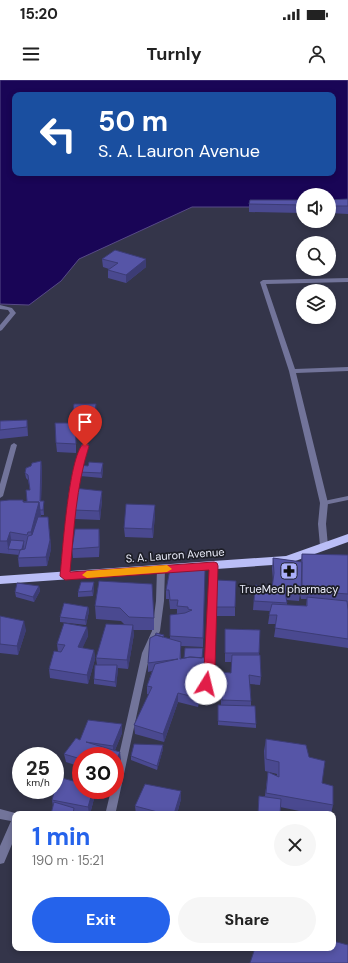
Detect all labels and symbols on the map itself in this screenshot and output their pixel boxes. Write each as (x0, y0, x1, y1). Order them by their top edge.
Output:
pin (68, 405, 102, 446)
street label: S. A. Lauron Avenue (125, 545, 225, 565)
pharmacy icon: TrueMed pharmacy (279, 561, 299, 581)
place label: TrueMed pharmacy (240, 582, 338, 596)
position arrow (185, 663, 227, 705)
speed limit sign: 30 (72, 747, 124, 799)

